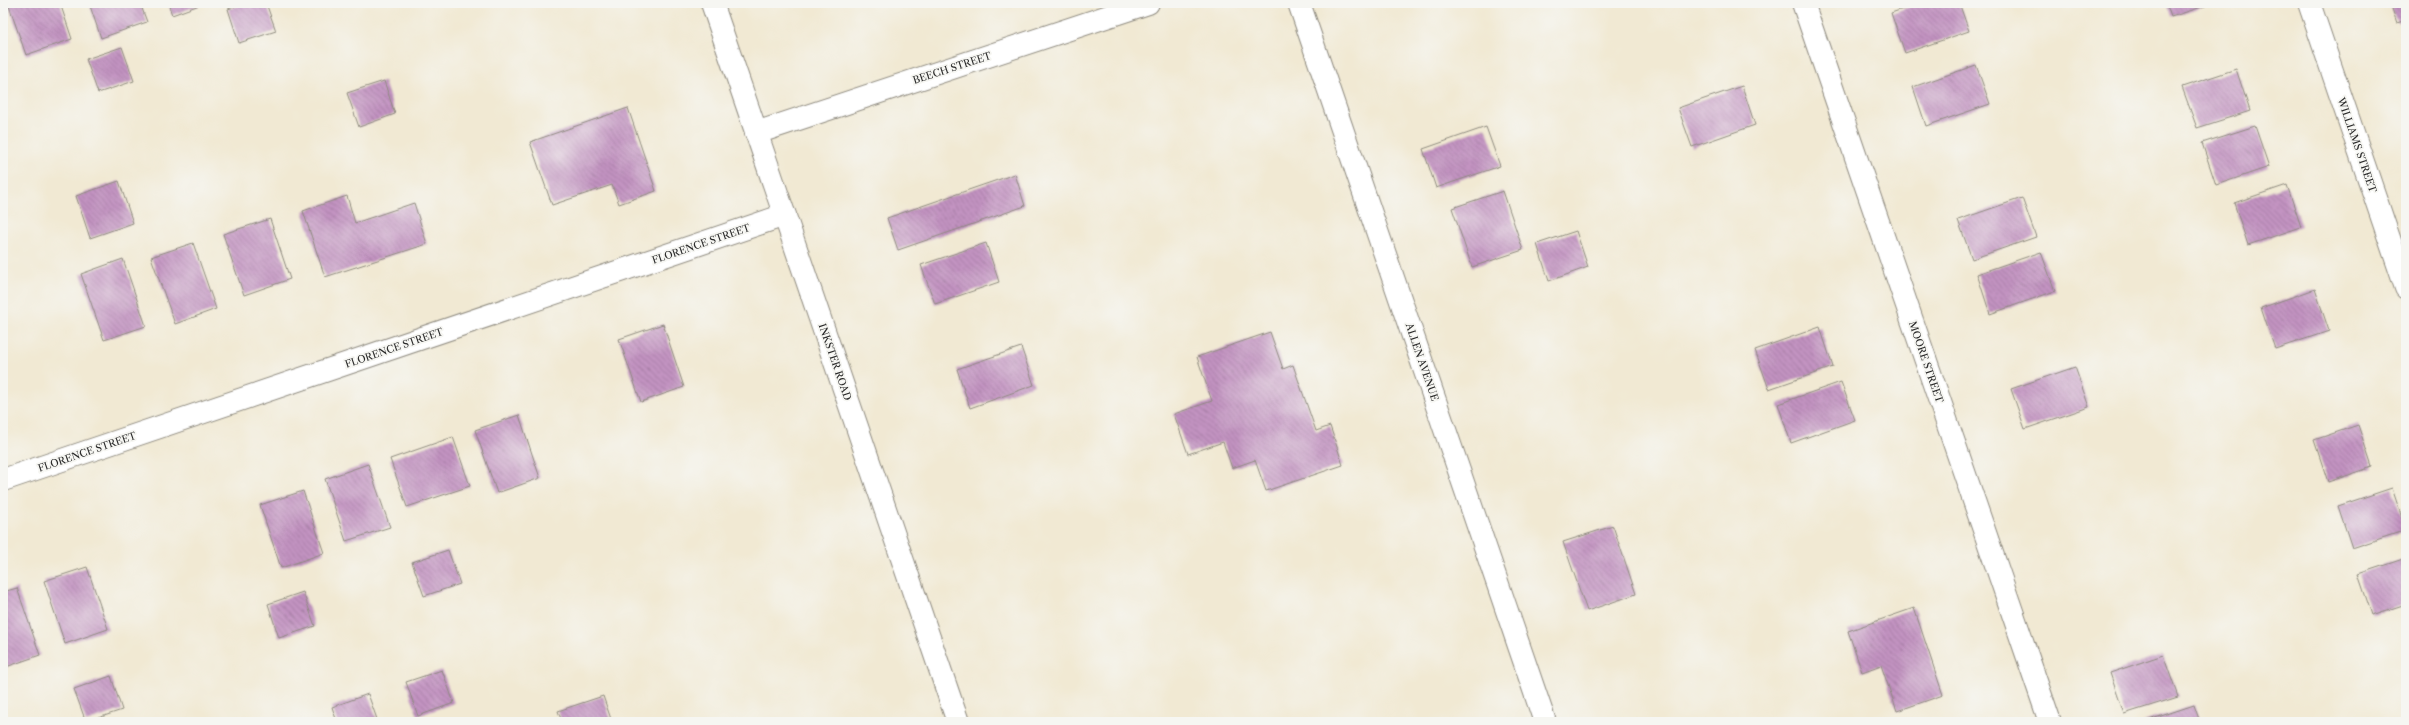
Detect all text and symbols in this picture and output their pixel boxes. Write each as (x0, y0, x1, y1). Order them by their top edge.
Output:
street label: BEECH STREET (911, 49, 993, 87)
street label: WILLIAMS STREET (2334, 95, 2380, 195)
street label: FLORENCE STREET (650, 221, 752, 267)
street label: MOORE STREET (1906, 319, 1946, 405)
street label: ALLEN AVENUE (1402, 320, 1441, 403)
street label: INKSTER ROAD (816, 322, 854, 402)
street label: FLORENCE STREET (343, 325, 445, 371)
street label: FLORENCE STREET (36, 429, 138, 475)

